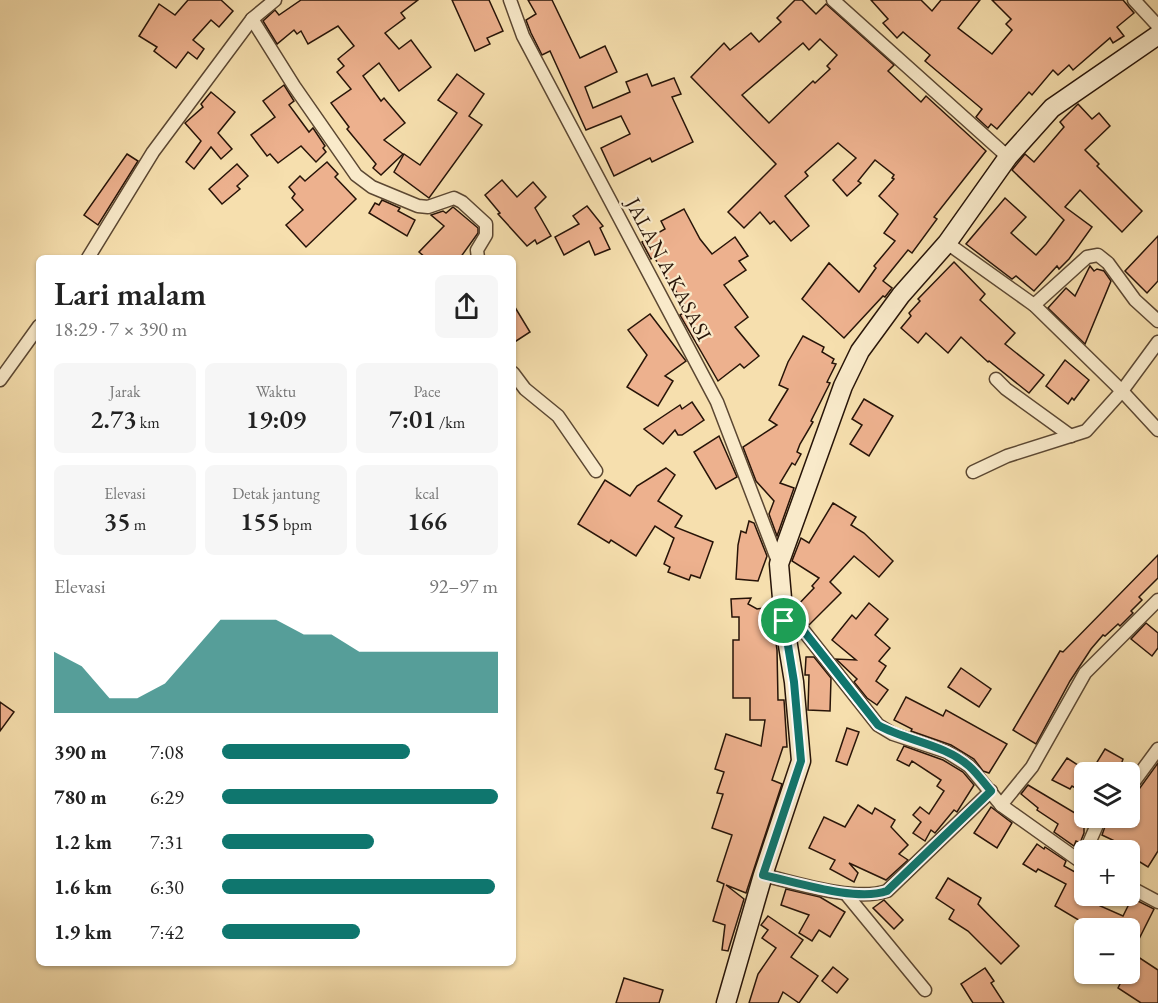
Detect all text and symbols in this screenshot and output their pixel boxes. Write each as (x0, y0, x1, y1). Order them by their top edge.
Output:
street label: JALAN A.KASASI (619, 191, 718, 345)
text: Lari malam (54, 272, 206, 315)
button: share (435, 275, 498, 338)
text: 18:29 · 7 × 390 m (54, 316, 187, 342)
text: Jarak (109, 381, 141, 402)
text: Waktu (256, 381, 296, 402)
text: Pace (414, 381, 440, 402)
text: 2.73 (90, 402, 137, 436)
text: 19:09 (246, 402, 306, 436)
text: 7:01 (389, 402, 436, 436)
text: km (137, 412, 160, 433)
text: /km (436, 412, 465, 433)
text: Elevasi (104, 483, 146, 504)
text: Detak jantung (232, 483, 320, 504)
text: kcal (415, 483, 439, 504)
text: 35 (104, 504, 131, 538)
text: 155 (240, 504, 280, 538)
text: 166 (407, 504, 447, 538)
text: m (131, 514, 146, 535)
text: bpm (280, 514, 312, 535)
text: Elevasi (54, 573, 106, 599)
text: 92–97 m (429, 573, 498, 599)
pin (758, 595, 809, 646)
icon: arrive (767, 604, 800, 637)
text: 390 m (54, 739, 107, 765)
text: 7:08 (150, 739, 184, 765)
map controls (1074, 762, 1140, 984)
button: layers (1074, 762, 1140, 828)
text: 780 m (54, 784, 107, 810)
text: 6:29 (150, 784, 184, 810)
text: 1.2 km (54, 829, 112, 855)
text: 7:31 (150, 829, 184, 855)
button: + (1074, 840, 1140, 906)
text: 1.6 km (54, 874, 112, 900)
text: 6:30 (150, 874, 184, 900)
button: − (1074, 918, 1140, 984)
text: 1.9 km (54, 919, 112, 945)
text: 7:42 (150, 919, 184, 945)

